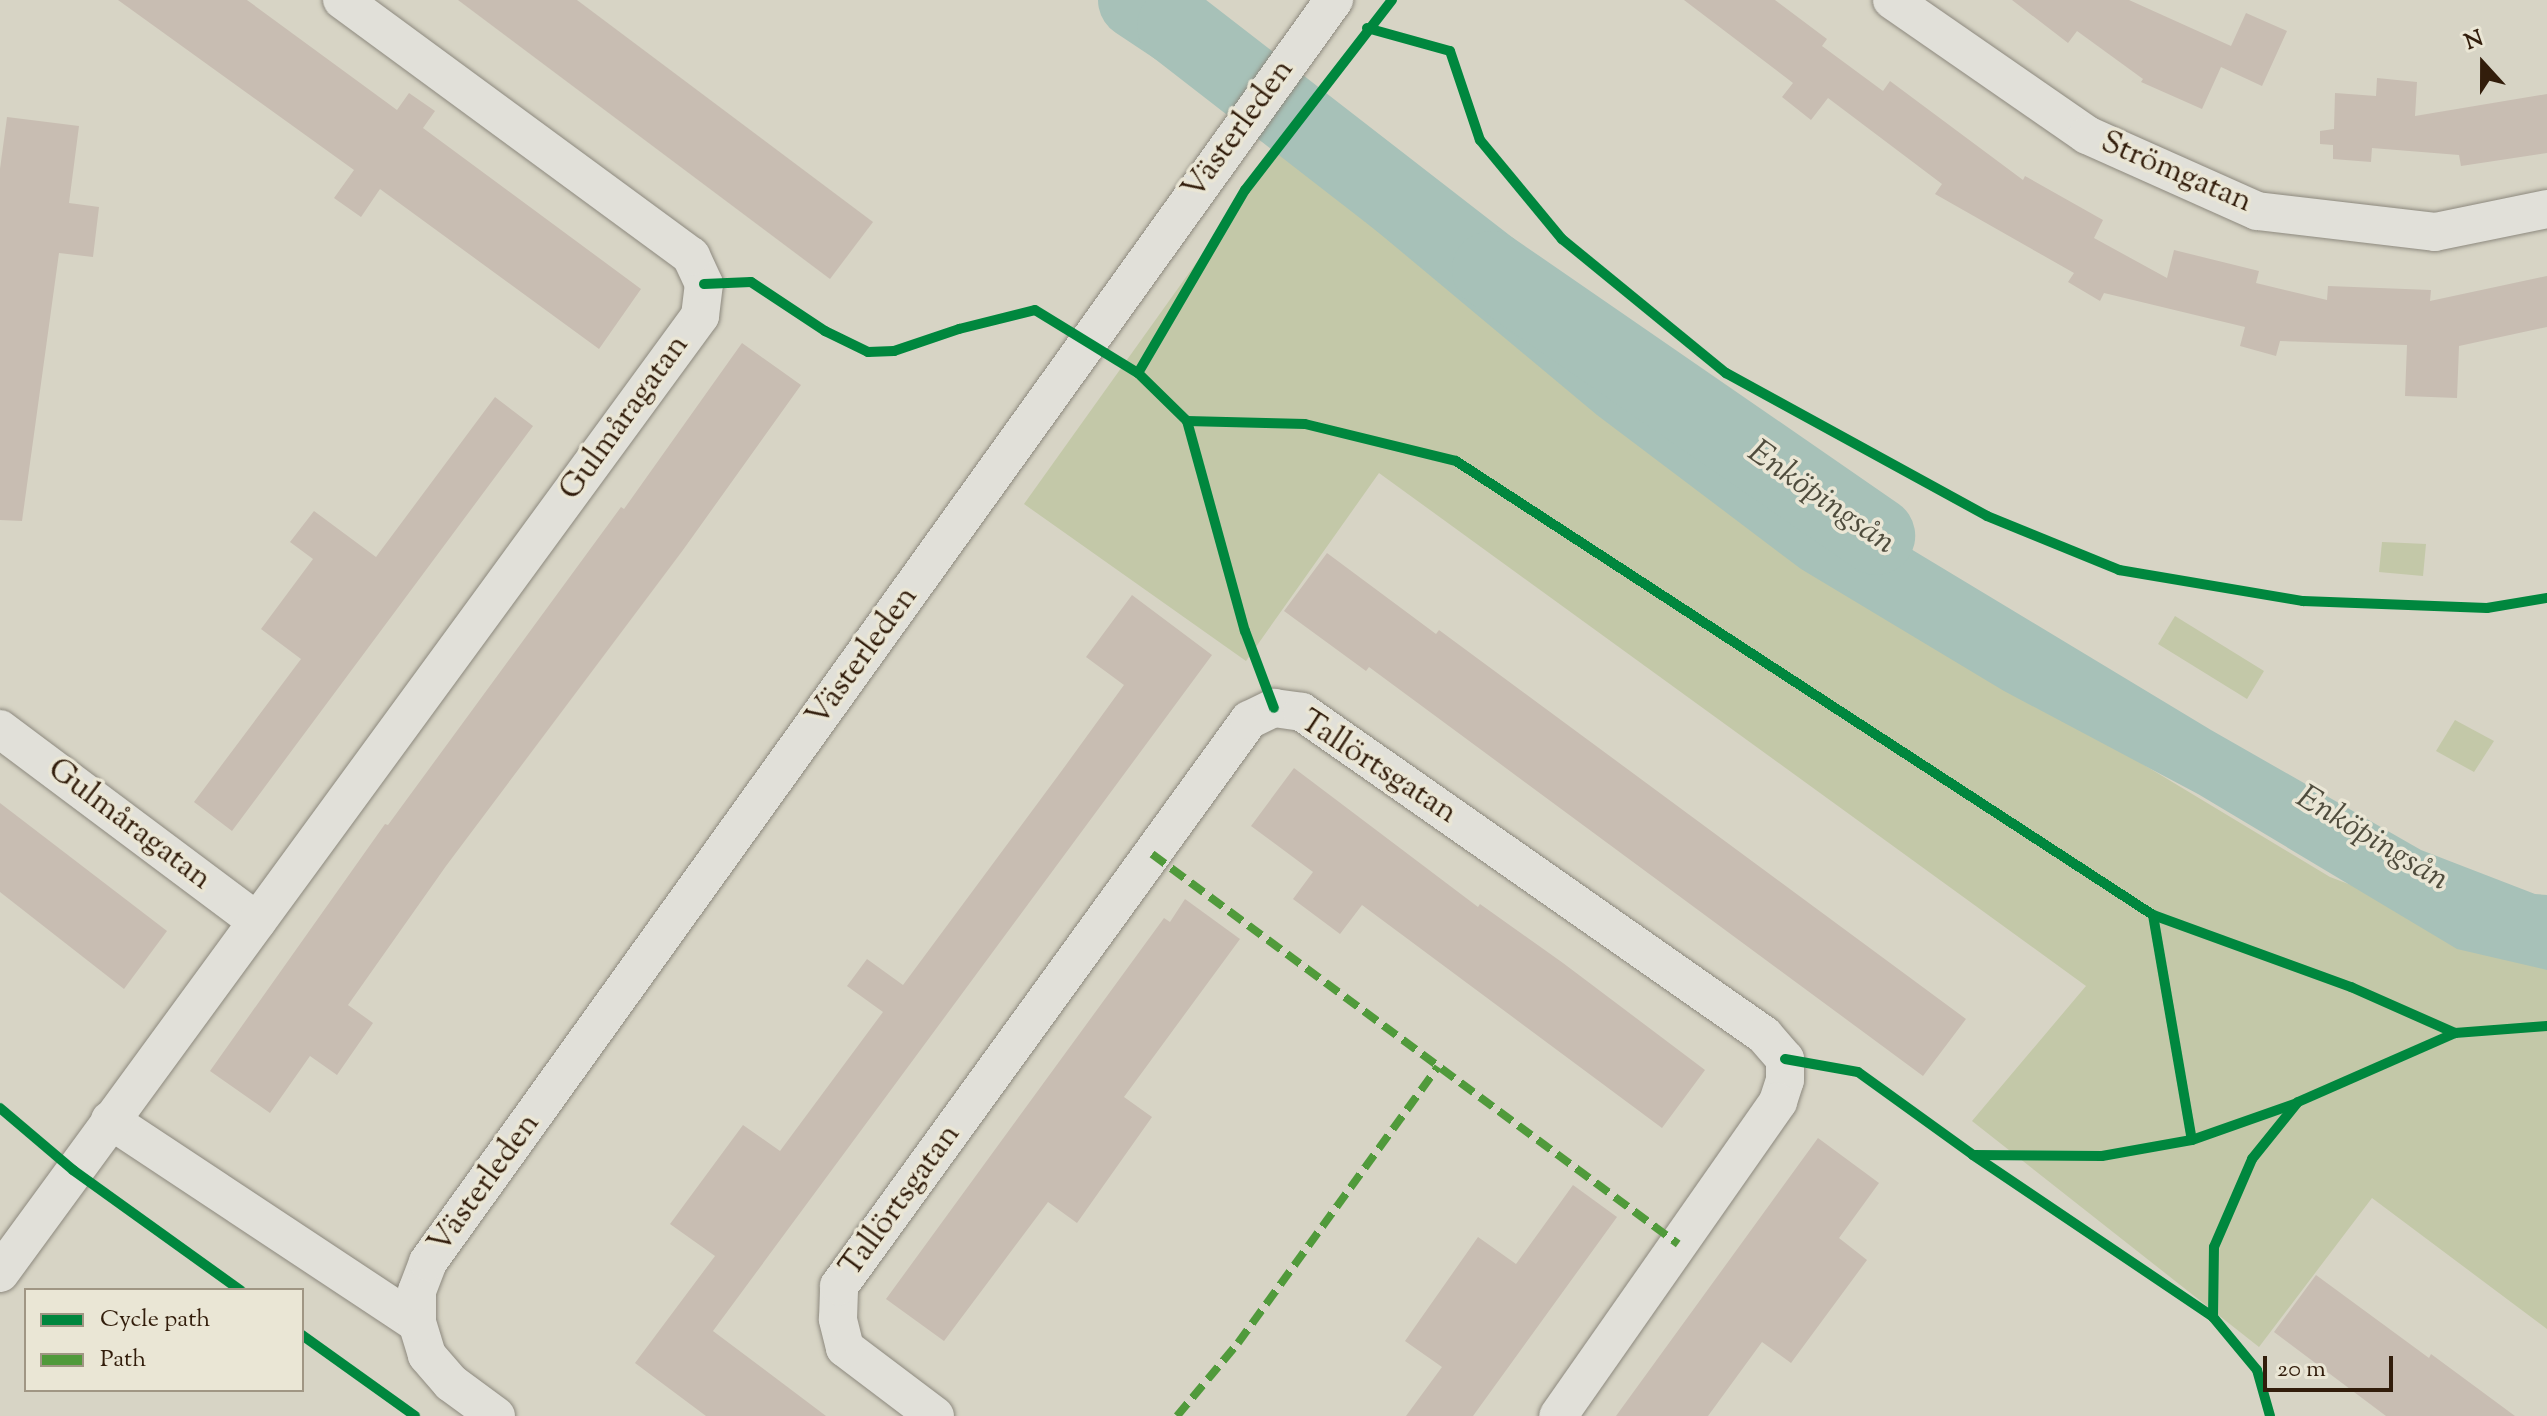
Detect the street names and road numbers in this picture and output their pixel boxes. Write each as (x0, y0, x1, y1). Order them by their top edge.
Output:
street label: Västerleden (1175, 52, 1303, 208)
street label: Strömgatan (2095, 124, 2257, 222)
street label: Gulmåragatan (552, 328, 698, 508)
street label: Västerleden (799, 579, 927, 735)
street label: Tallörtsgatan (1292, 703, 1464, 833)
street label: Gulmåragatan (39, 751, 219, 899)
street label: Västerleden (421, 1106, 549, 1262)
street label: Tallörtsgatan (833, 1117, 969, 1285)

